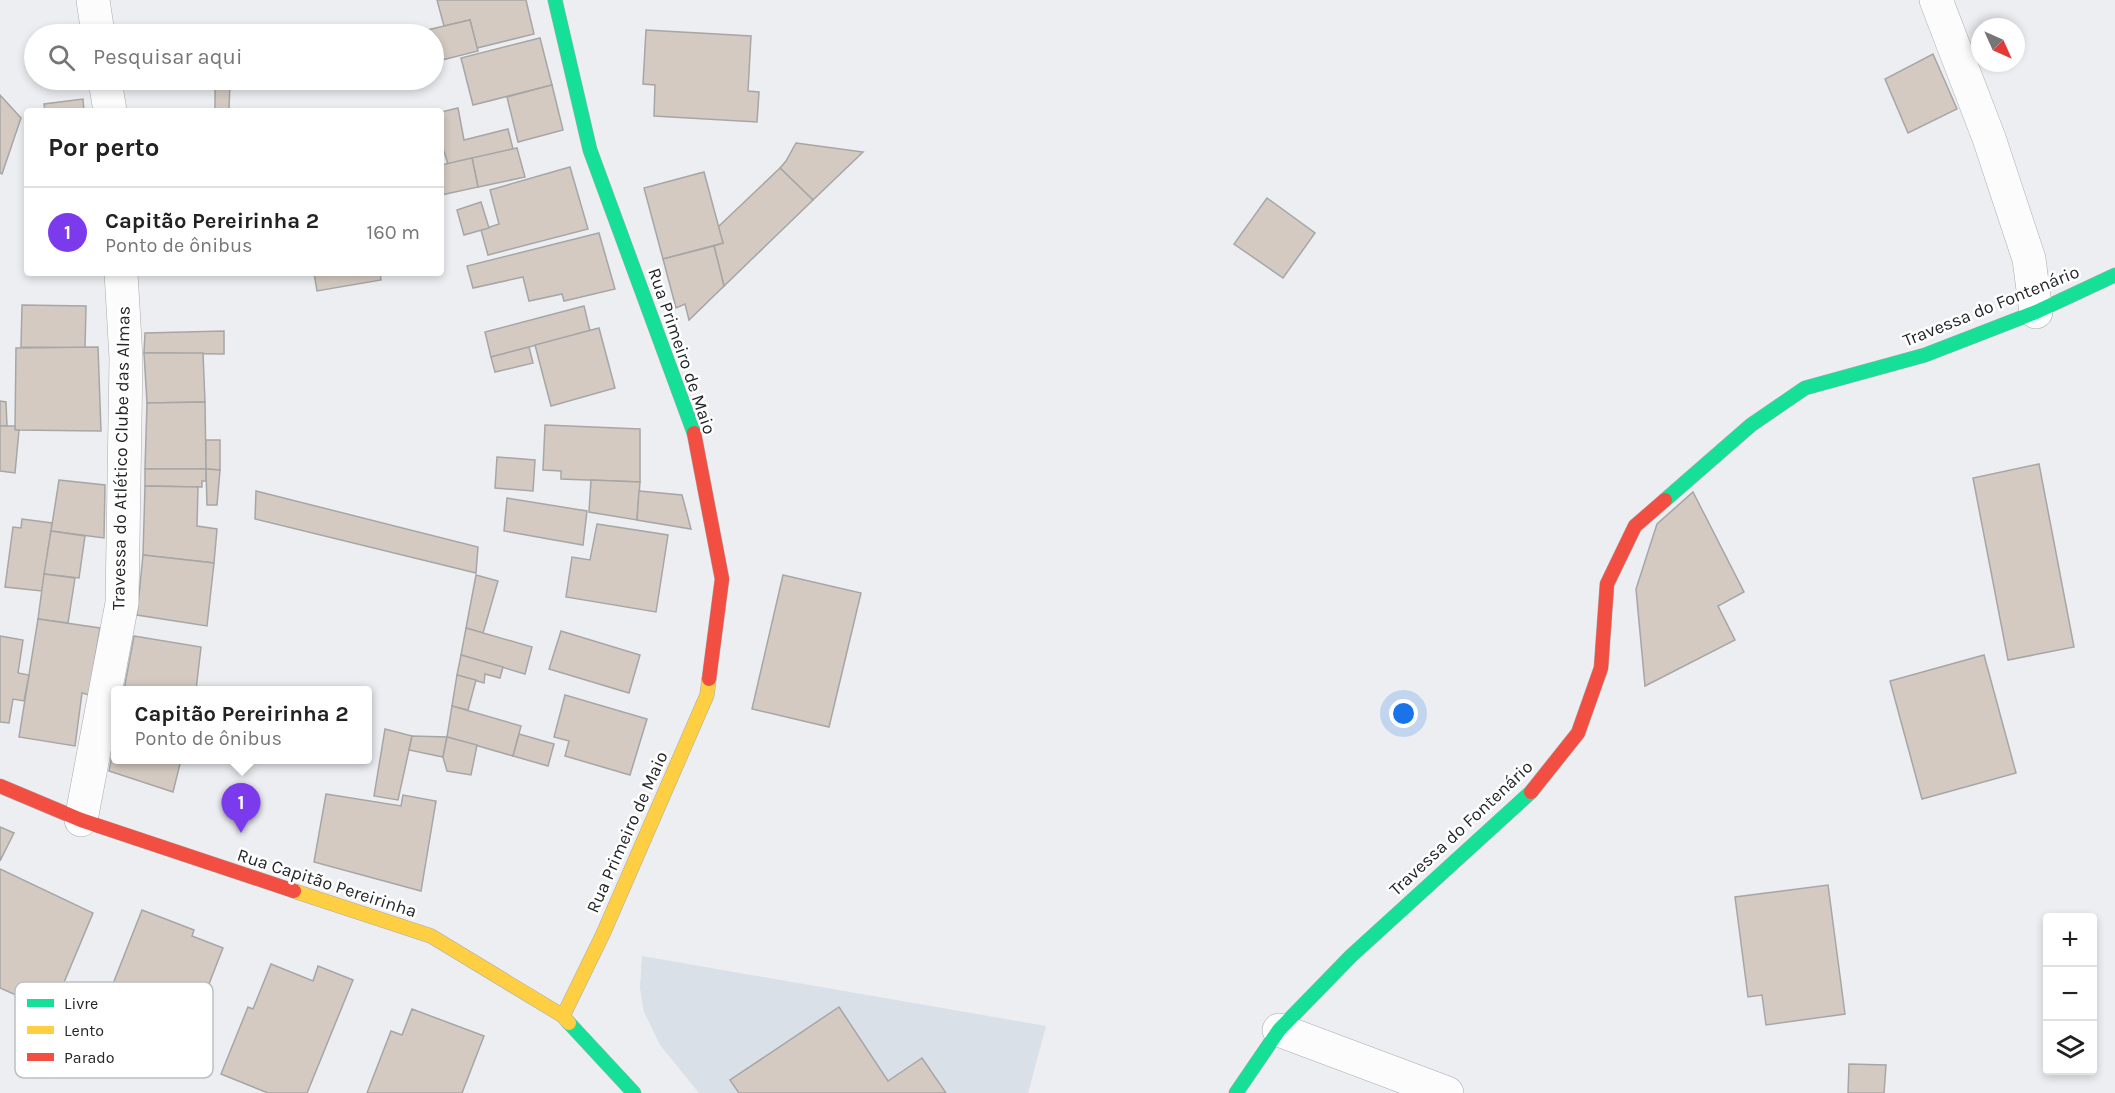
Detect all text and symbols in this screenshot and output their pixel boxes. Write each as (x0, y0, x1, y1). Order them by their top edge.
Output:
north arrow (1971, 18, 2025, 72)
search box (24, 24, 444, 90)
icon: search (45, 41, 78, 74)
text: Pesquisar aqui (93, 44, 242, 70)
text: Por perto (48, 132, 159, 163)
text: Capitão Pereirinha 2 (105, 208, 319, 234)
text: 1 (64, 221, 71, 244)
text: 160 m (367, 221, 420, 244)
text: Ponto de ônibus (105, 234, 253, 257)
street label: Travessa do Fontenário (1900, 261, 2082, 351)
street label: Rua Primeiro de Maio (643, 265, 721, 437)
street label: Travessa do Atlético Clube das Almas (107, 306, 135, 610)
popup (111, 686, 372, 764)
your location (1389, 699, 1418, 728)
text: Capitão Pereirinha 2 (135, 701, 348, 727)
text: Ponto de ônibus (135, 727, 282, 750)
street label: Rua Primeiro de Maio (581, 748, 673, 916)
street label: Travessa do Fontenário (1385, 756, 1537, 900)
pin: 1 (222, 784, 260, 833)
street label: Rua Capitão Pereirinha (234, 844, 420, 922)
map controls (2043, 913, 2097, 1075)
button: + (2043, 913, 2097, 967)
button: − (2043, 967, 2097, 1021)
legend (15, 982, 213, 1078)
text: Livre (64, 994, 98, 1013)
text: Lento (64, 1021, 104, 1040)
button: layers (2043, 1021, 2097, 1075)
text: Parado (64, 1048, 114, 1067)

